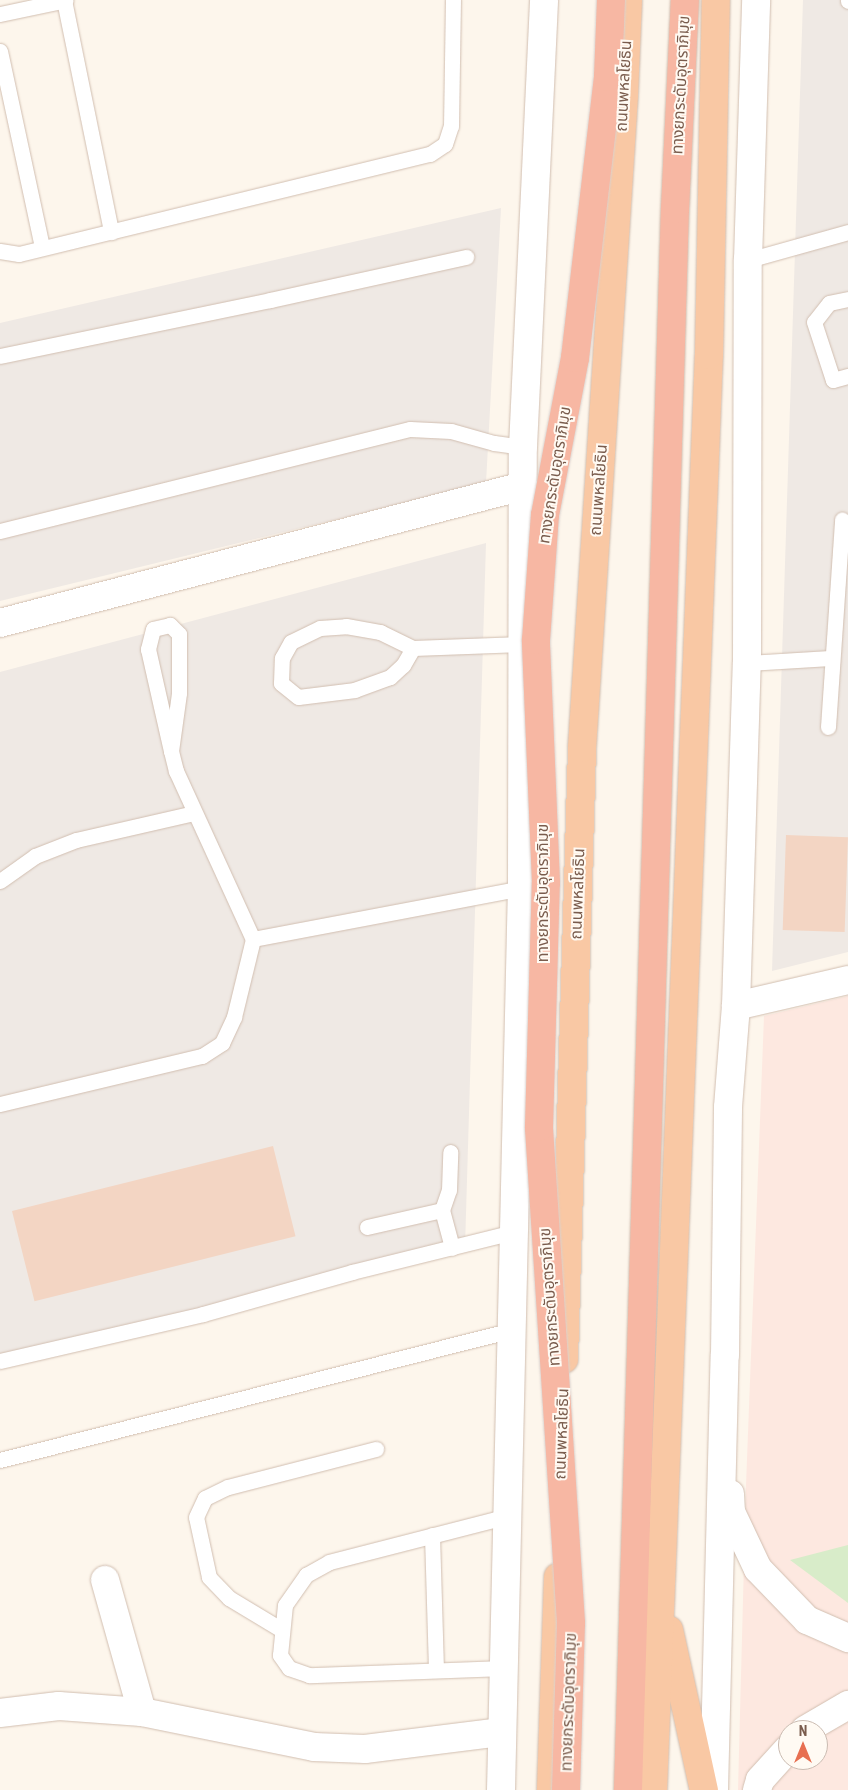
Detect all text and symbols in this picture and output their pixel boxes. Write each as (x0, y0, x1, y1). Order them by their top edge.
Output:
street label: ทางยกระดับอุตราภิมุข (668, 15, 694, 155)
street label: ถนนพหลโยธิน (612, 40, 636, 132)
street label: ทางยกระดับอุตราภิมุข (535, 405, 575, 545)
street label: ถนนพหลโยธิน (586, 444, 612, 536)
street label: ทางยกระดับอุตราภิมุข (533, 824, 553, 962)
street label: ถนนพหลโยธิน (567, 848, 589, 940)
street label: ทางยกระดับอุตราภิมุข (536, 1227, 564, 1367)
street label: ถนนพหลโยธิน (551, 1388, 573, 1480)
street label: ทางยกระดับอุตราภิมุข (557, 1632, 581, 1772)
north arrow (778, 1720, 828, 1770)
text: N (799, 1723, 807, 1739)

